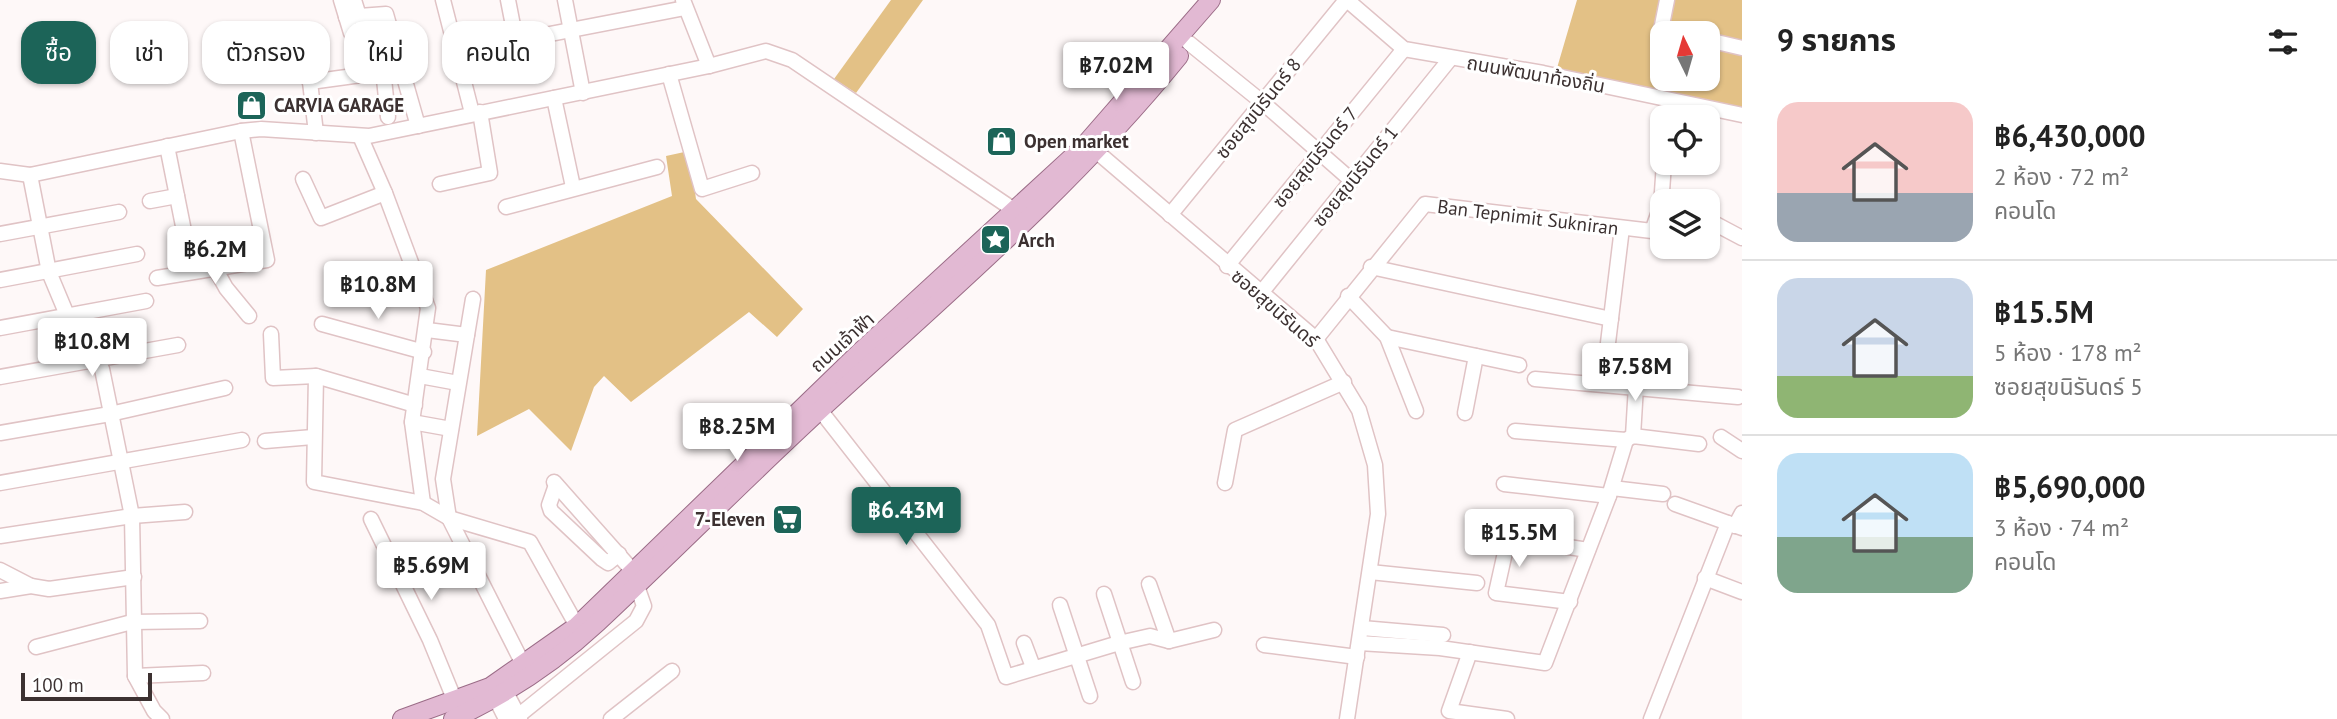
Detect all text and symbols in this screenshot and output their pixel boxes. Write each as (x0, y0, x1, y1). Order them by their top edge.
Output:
text: 9 รายการ (1777, 20, 1896, 59)
chip: ซื้อ (21, 21, 96, 84)
chip: เช่า (110, 21, 188, 84)
chip: ตัวกรอง (202, 21, 330, 84)
chip: ใหม่ (344, 21, 428, 84)
chip: คอนโด (442, 21, 555, 84)
north arrow (1650, 21, 1720, 91)
map controls (1650, 21, 1720, 259)
icon: filters (2264, 23, 2302, 61)
pin: ฿7.02M (1059, 42, 1173, 102)
text: ฿7.02M (1079, 50, 1153, 79)
street label: ถนนพัฒนาท้องถิ่น (1465, 50, 1607, 98)
street label: ซอยสุขนิรันดร์ 8 (1210, 53, 1306, 163)
shop icon: CARVIA GARAGE (234, 88, 268, 122)
place label: CARVIA GARAGE (274, 93, 404, 117)
street label: ซอยสุขนิรันดร์ 7 (1267, 102, 1363, 212)
button: locate (1650, 105, 1720, 175)
text: ฿6,430,000 (1994, 116, 2146, 155)
street label: ซอยสุขนิรันดร์ 1 (1307, 121, 1403, 231)
shop icon: Open market (984, 124, 1018, 158)
place label: Open market (1024, 129, 1129, 153)
icon: home (1833, 130, 1917, 214)
text: 2 ห้อง · 72 m² (1994, 162, 2129, 191)
button: layers (1650, 189, 1720, 259)
street label: Ban Tepnimit Sukniran (1436, 194, 1620, 240)
text: คอนโด (1994, 196, 2056, 225)
place icon: Arch (978, 223, 1012, 257)
pin: ฿6.2M (166, 226, 264, 286)
place label: Arch (1018, 228, 1055, 252)
text: ฿6.2M (183, 234, 247, 263)
pin: ฿10.8M (321, 262, 435, 321)
street label: ซอยสุขนิรันดร์ (1227, 264, 1324, 353)
text: ฿10.8M (340, 269, 416, 298)
text: ฿15.5M (1994, 292, 2094, 331)
icon: home (1833, 306, 1917, 390)
street label: ถนนเจ้าฟ้า (805, 307, 879, 377)
pin: ฿10.8M (35, 318, 149, 378)
text: ฿10.8M (54, 326, 130, 355)
text: 5 ห้อง · 178 m² (1994, 338, 2142, 367)
pin: ฿7.58M (1578, 344, 1692, 403)
text: ฿7.58M (1598, 351, 1672, 380)
text: ซอยสุขนิรันดร์ 5 (1994, 372, 2143, 401)
pin: ฿8.25M (680, 404, 794, 463)
text: ฿8.25M (699, 411, 775, 440)
text: ฿5,690,000 (1994, 467, 2146, 506)
icon: home (1833, 481, 1917, 565)
pin: ฿6.43M (849, 488, 963, 547)
text: ฿6.43M (868, 495, 944, 524)
supermarket icon: 7-Eleven (771, 502, 805, 536)
place label: 7-Eleven (695, 507, 765, 531)
pin: ฿15.5M (1462, 510, 1576, 569)
text: 3 ห้อง · 74 m² (1994, 513, 2129, 542)
text: ฿15.5M (1481, 517, 1557, 546)
pin: ฿5.69M (374, 542, 488, 602)
text: คอนโด (1994, 547, 2056, 576)
text: ฿5.69M (393, 550, 469, 579)
scale bar (21, 670, 152, 702)
text: 100 m (32, 673, 84, 697)

